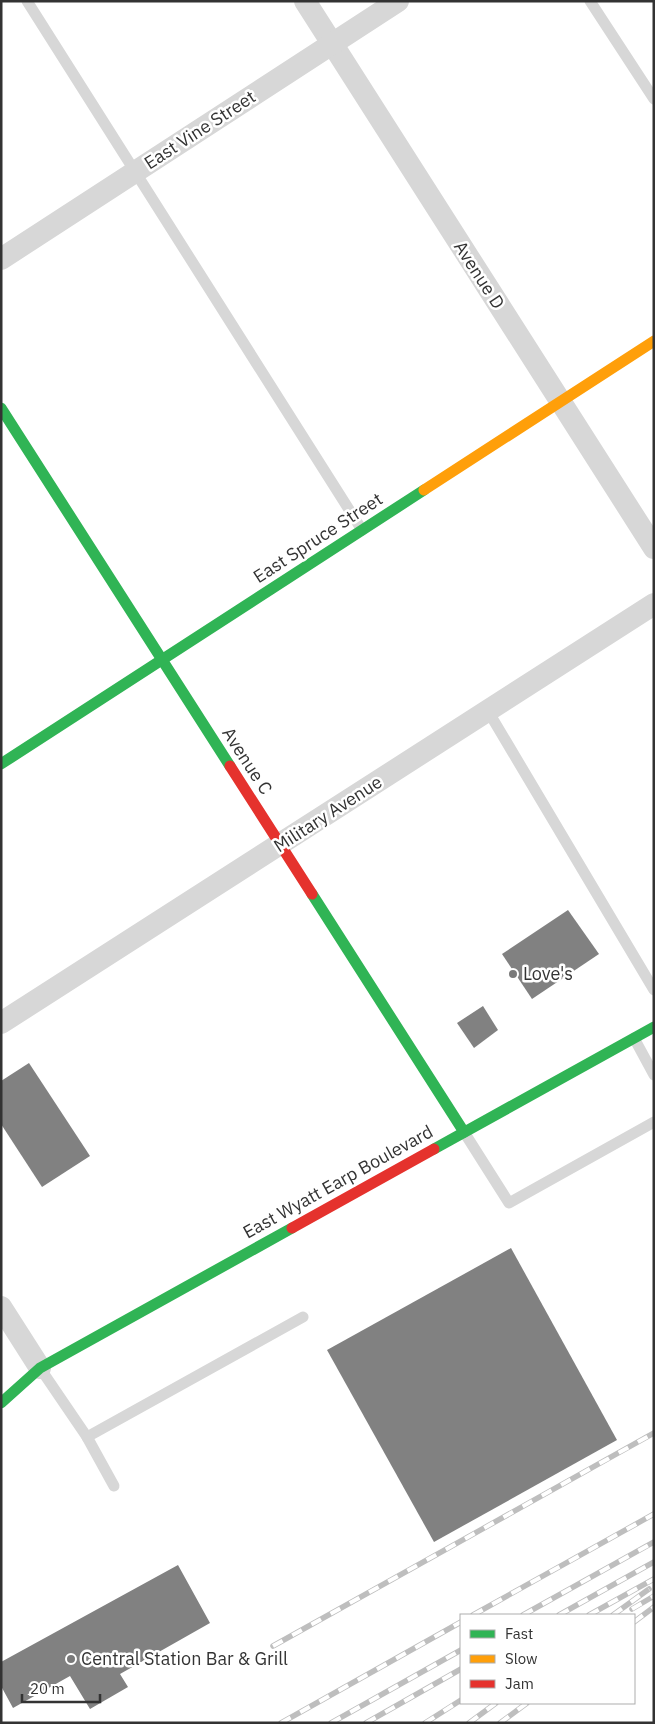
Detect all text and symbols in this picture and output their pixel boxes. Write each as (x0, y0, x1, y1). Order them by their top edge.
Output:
street label: East Vine Street (140, 85, 260, 174)
street label: Avenue D (449, 236, 510, 313)
street label: East Spruce Street (249, 487, 387, 588)
street label: Avenue C (217, 723, 278, 799)
street label: Military Avenue (269, 770, 386, 857)
place label: Love's (523, 962, 573, 985)
marker: Love's (507, 968, 519, 980)
street label: East Wyatt Earp Boulevard (239, 1120, 437, 1243)
legend (460, 1614, 635, 1704)
text: Fast (505, 1624, 533, 1643)
place label: Central Station Bar & Grill (81, 1647, 288, 1670)
text: Slow (505, 1649, 538, 1668)
marker: Central Station Bar & Grill (65, 1653, 77, 1665)
scale bar (22, 1672, 100, 1704)
text: Jam (505, 1674, 534, 1693)
text: 20 m (30, 1679, 65, 1698)

